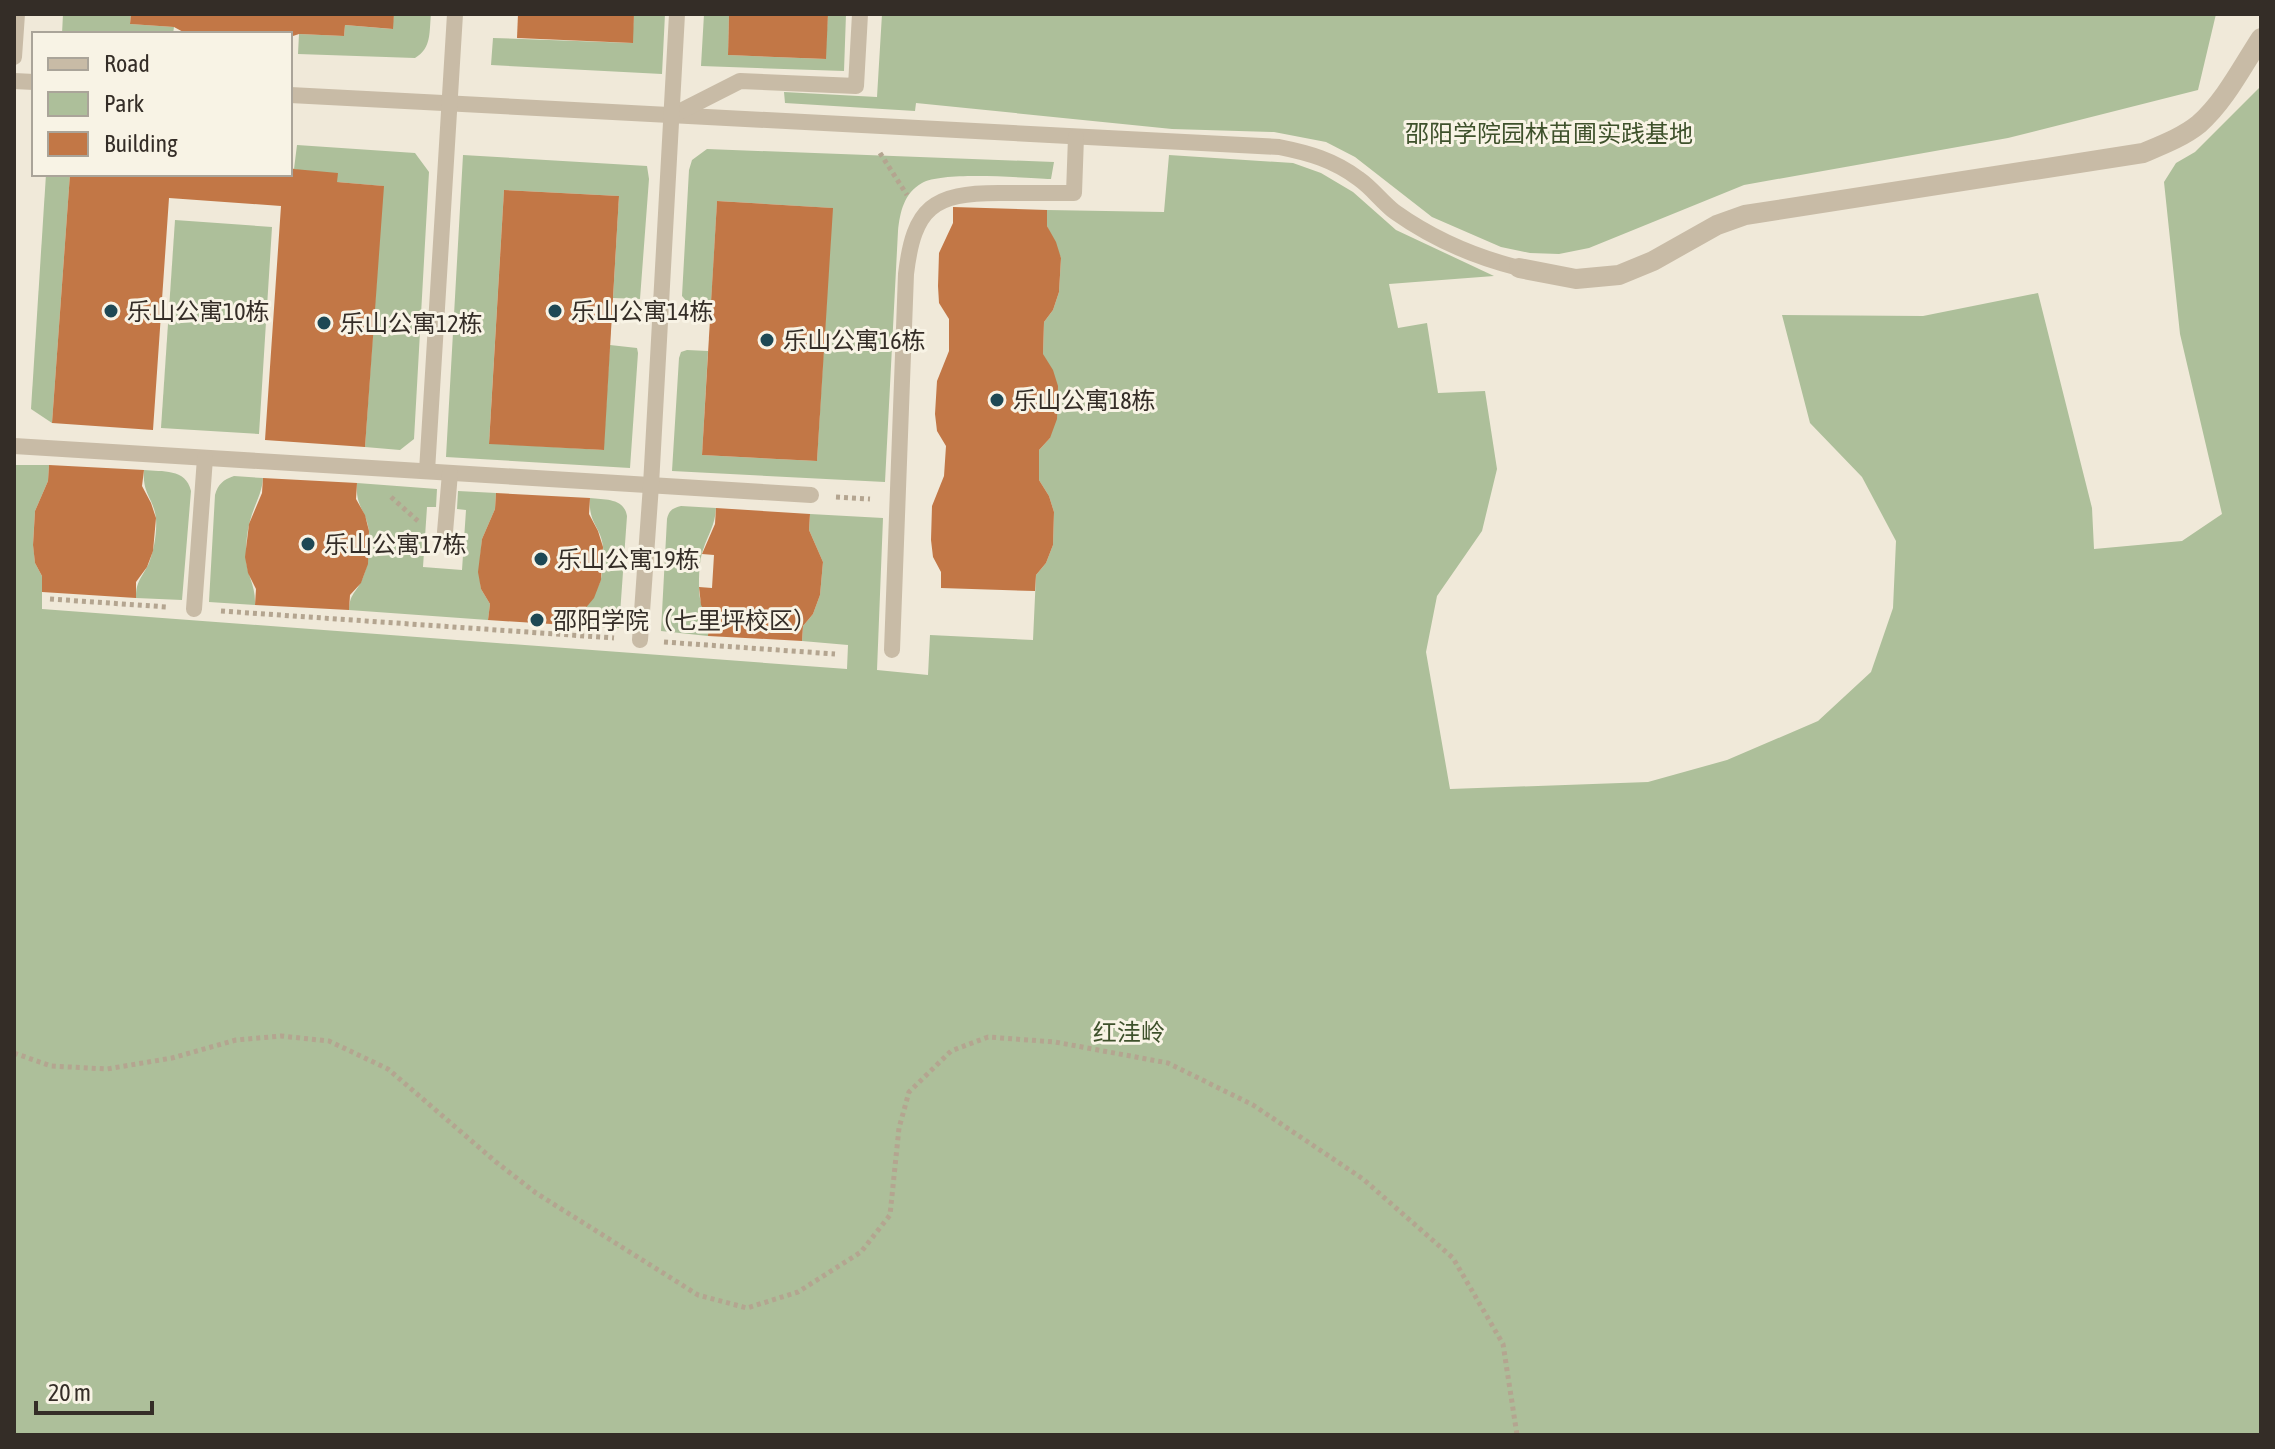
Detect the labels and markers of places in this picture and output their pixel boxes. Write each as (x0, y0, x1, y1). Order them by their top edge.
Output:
place label: 乐山公寓10栋 (127, 298, 270, 325)
place label: 乐山公寓14栋 (571, 298, 714, 325)
marker: 乐山公寓10栋 (102, 302, 120, 320)
marker: 乐山公寓14栋 (546, 302, 564, 320)
place label: 乐山公寓12栋 (340, 310, 483, 337)
marker: 乐山公寓12栋 (315, 314, 333, 332)
place label: 乐山公寓16栋 (783, 327, 926, 354)
marker: 乐山公寓16栋 (758, 331, 776, 349)
place label: 乐山公寓18栋 (1013, 387, 1156, 414)
marker: 乐山公寓18栋 (988, 391, 1006, 409)
place label: 乐山公寓17栋 (324, 531, 467, 558)
marker: 乐山公寓17栋 (299, 535, 317, 553)
place label: 乐山公寓19栋 (557, 546, 700, 573)
marker: 乐山公寓19栋 (532, 550, 550, 568)
place label: 邵阳学院（七里坪校区） (553, 607, 817, 634)
marker: 邵阳学院（七里坪校区） (528, 611, 546, 629)

